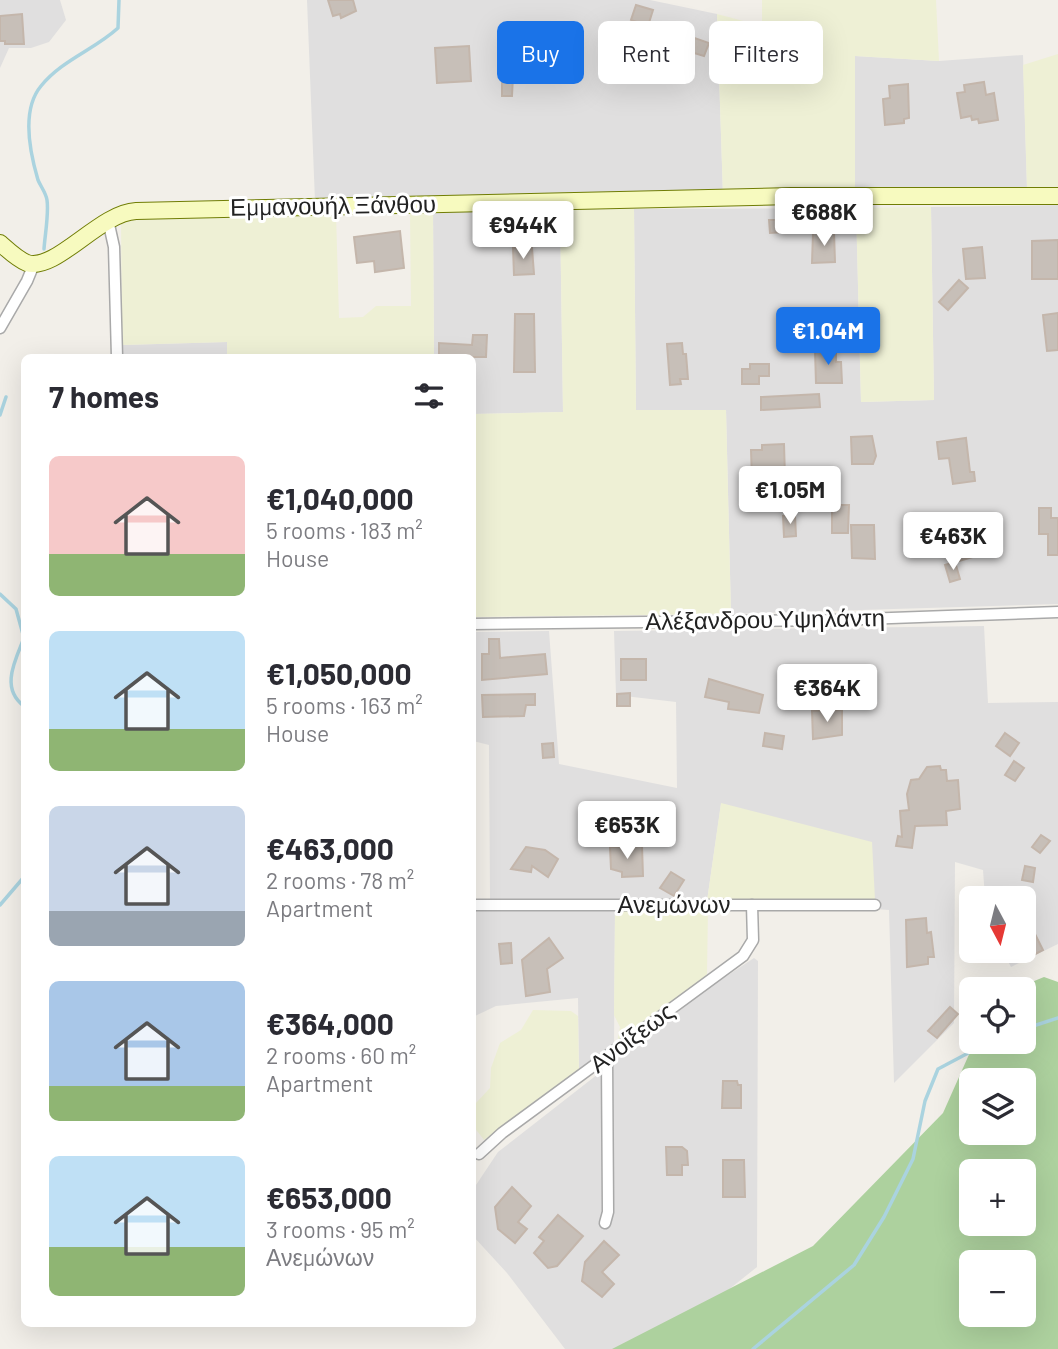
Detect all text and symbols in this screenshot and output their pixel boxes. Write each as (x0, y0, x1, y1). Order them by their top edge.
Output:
chip: Buy (497, 21, 584, 84)
chip: Rent (598, 21, 695, 84)
chip: Filters (709, 21, 823, 84)
street label: Εμμανουήλ Ξάνθου (230, 188, 436, 221)
pin: €688K (775, 188, 873, 248)
text: €688K (791, 197, 857, 225)
pin: €944K (474, 202, 572, 261)
text: €944K (488, 210, 558, 238)
pin: €1.04M (771, 308, 885, 367)
text: €1.04M (792, 316, 864, 344)
icon: filters (410, 377, 448, 415)
text: 7 homes (49, 378, 159, 414)
pin: €1.05M (733, 466, 847, 526)
text: €1.05M (755, 475, 825, 503)
text: €1,040,000 (266, 480, 414, 516)
icon: home (105, 484, 189, 568)
pin: €463K (904, 512, 1002, 572)
text: 5 rooms · 183 m² (266, 516, 423, 544)
text: €463K (919, 521, 987, 549)
text: House (266, 544, 329, 572)
street label: Αλέξανδρου Υψηλάντη (645, 602, 885, 635)
text: €1,050,000 (266, 655, 412, 691)
icon: home (105, 659, 189, 743)
pin: €364K (778, 664, 876, 724)
text: €364K (793, 673, 861, 701)
text: 5 rooms · 163 m² (266, 691, 423, 719)
text: House (266, 719, 329, 747)
pin: €653K (578, 802, 676, 861)
text: €653K (594, 810, 660, 838)
text: €463,000 (266, 830, 394, 866)
icon: home (105, 834, 189, 918)
text: 2 rooms · 78 m² (266, 866, 414, 894)
north arrow (959, 886, 1036, 962)
map controls (959, 886, 1036, 1327)
street label: Ανεμώνων (618, 889, 730, 918)
text: Apartment (266, 894, 373, 922)
button: locate (959, 977, 1036, 1054)
street label: Ανοίξεως (583, 996, 679, 1078)
text: €364,000 (266, 1005, 394, 1041)
icon: home (105, 1009, 189, 1093)
text: 2 rooms · 60 m² (266, 1041, 416, 1069)
button: layers (959, 1068, 1036, 1145)
text: Apartment (266, 1069, 373, 1097)
button: + (959, 1159, 1036, 1236)
text: €653,000 (266, 1179, 392, 1215)
icon: home (105, 1184, 189, 1268)
text: 3 rooms · 95 m² (266, 1215, 415, 1243)
text: Ανεμώνων (266, 1243, 374, 1271)
button: − (959, 1250, 1036, 1327)

